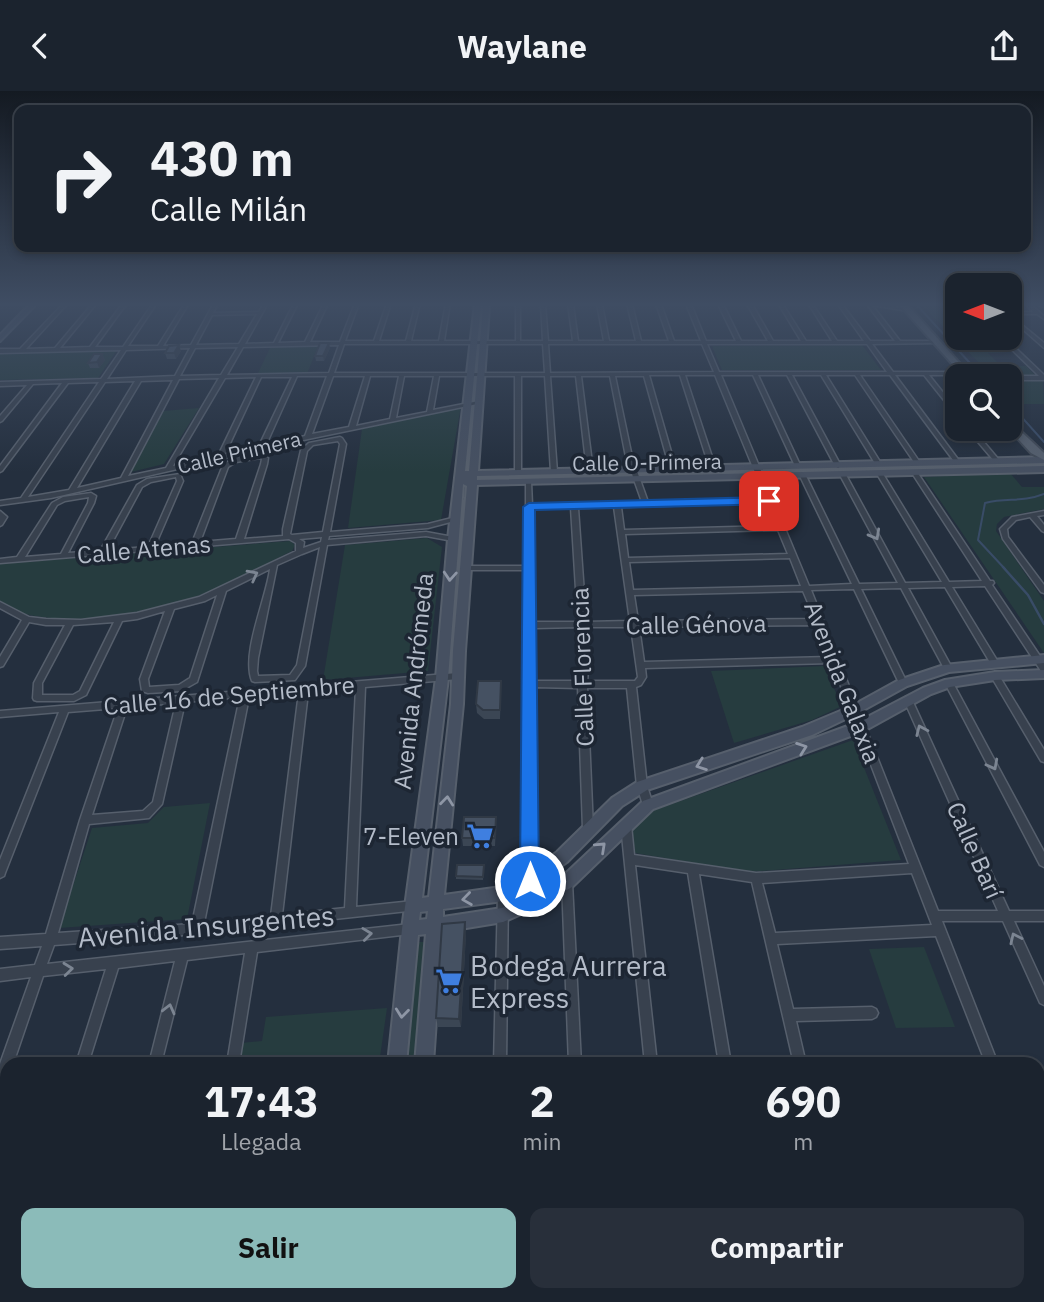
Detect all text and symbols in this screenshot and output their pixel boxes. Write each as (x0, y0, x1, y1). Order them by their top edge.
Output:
text: Waylane (457, 25, 587, 67)
icon: back (21, 27, 59, 65)
icon: share (985, 27, 1023, 65)
text: 430 m (150, 126, 294, 189)
icon: right (35, 133, 126, 224)
text: Calle Milán (150, 188, 307, 230)
north arrow (945, 273, 1022, 350)
map controls (945, 273, 1022, 441)
button: search (945, 364, 1022, 441)
street label: Calle Primera (174, 424, 304, 480)
street label: Calle O-Primera (572, 447, 722, 477)
pin (739, 471, 799, 531)
icon: arrive (750, 482, 788, 520)
street label: Calle Atenas (76, 527, 212, 571)
one-way arrow (867, 527, 881, 540)
one-way arrow (246, 570, 258, 583)
street label: Avenida Andrómeda (386, 571, 440, 791)
one-way arrow (443, 571, 458, 582)
street label: Calle Florencia (563, 587, 601, 747)
street label: Avenida Galaxia (797, 596, 889, 768)
street label: Calle Génova (625, 607, 767, 641)
street label: Calle 16 de Septiembre (102, 668, 356, 722)
one-way arrow (915, 725, 929, 738)
one-way arrow (795, 743, 807, 757)
one-way arrow (696, 757, 708, 771)
one-way arrow (985, 758, 998, 770)
one-way arrow (439, 795, 454, 807)
street label: Calle Barí (939, 797, 1011, 903)
place label: 7-Eleven (363, 820, 459, 852)
supermarket icon: 7-Eleven (465, 821, 495, 851)
one-way arrow (593, 843, 606, 856)
position arrow (493, 844, 567, 918)
one-way arrow (461, 891, 473, 906)
street label: Avenida Insurgentes (76, 896, 336, 956)
one-way arrow (361, 927, 373, 942)
one-way arrow (1009, 932, 1023, 945)
place label: Bodega Aurrera Express (470, 947, 667, 1016)
one-way arrow (63, 962, 74, 977)
supermarket icon: Bodega Aurrera Express (434, 966, 464, 996)
one-way arrow (161, 1003, 175, 1015)
one-way arrow (395, 1008, 410, 1019)
text: 17:43 (204, 1074, 319, 1129)
text: 2 (529, 1074, 555, 1129)
text: 690 (765, 1074, 841, 1129)
text: Llegada (221, 1126, 301, 1156)
text: min (523, 1126, 561, 1156)
text: m (793, 1126, 813, 1156)
button: Salir (21, 1208, 516, 1288)
button: Compartir (530, 1208, 1024, 1288)

